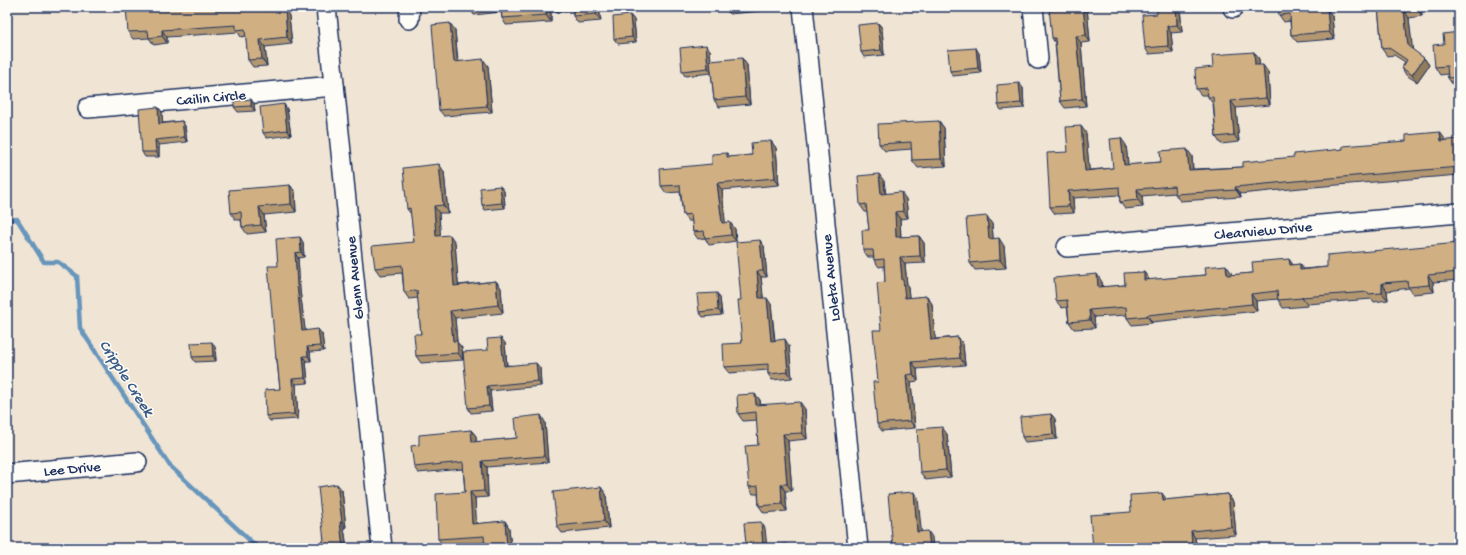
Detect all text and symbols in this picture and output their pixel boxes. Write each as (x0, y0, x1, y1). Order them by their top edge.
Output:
street label: Cailin Circle (176, 87, 247, 111)
street label: Clearview Drive (1213, 219, 1313, 245)
street label: Loleta Avenue (818, 233, 846, 322)
street label: Glenn Avenue (343, 235, 369, 320)
water label: Cripple Creek (93, 337, 158, 422)
street label: Lee Drive (43, 459, 102, 481)

